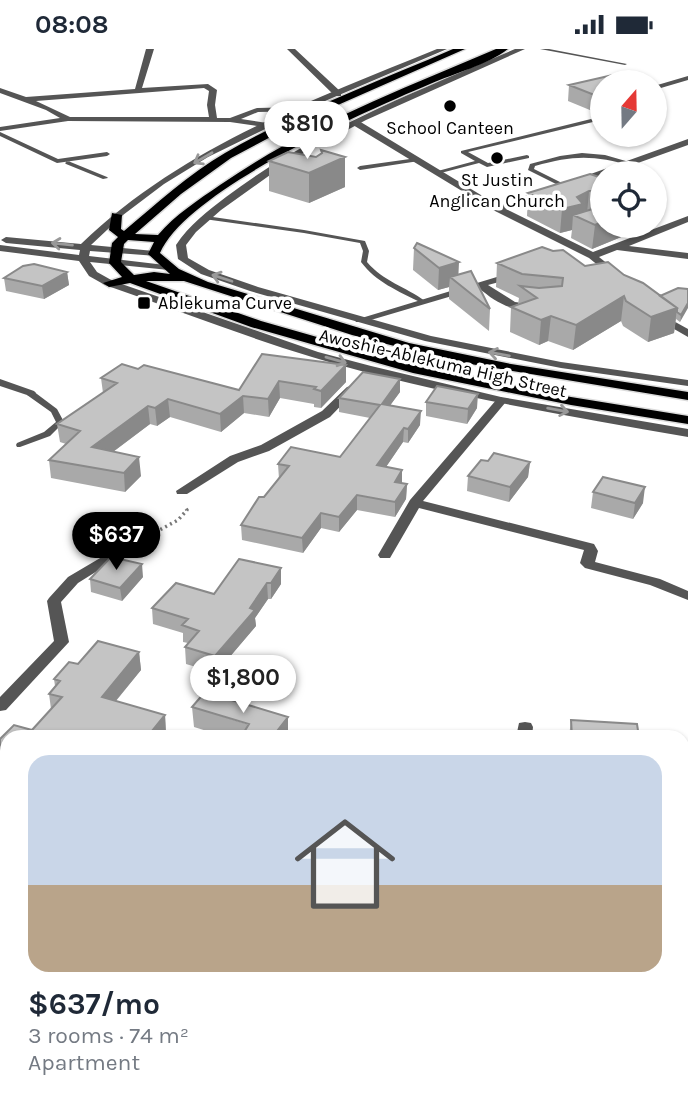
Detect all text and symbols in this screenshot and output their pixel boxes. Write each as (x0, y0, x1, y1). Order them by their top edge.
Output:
text: 08:08 (35, 9, 109, 40)
north arrow (590, 70, 667, 147)
map controls (590, 70, 667, 238)
marker: School Canteen (442, 98, 458, 114)
pin: $810 (266, 101, 348, 161)
text: $810 (280, 110, 334, 137)
place label: School Canteen (386, 117, 514, 139)
marker: St Justin Anglican Church (489, 150, 505, 166)
one-way arrow (193, 151, 213, 165)
button: locate (590, 161, 667, 238)
place label: St Justin Anglican Church (429, 169, 565, 212)
one-way arrow (51, 237, 74, 250)
one-way arrow (212, 271, 234, 283)
place label: Ablekuma Curve (158, 292, 292, 314)
marker: Ablekuma Curve (136, 295, 152, 311)
street label: Awoshie-Ablekuma High Street (317, 324, 569, 402)
one-way arrow (489, 347, 511, 360)
one-way arrow (325, 355, 347, 368)
one-way arrow (546, 404, 568, 417)
pin: $637 (75, 512, 157, 572)
text: $637 (88, 521, 144, 548)
pin: $1,800 (186, 655, 300, 715)
text: $1,800 (206, 664, 280, 691)
icon: home (282, 801, 408, 927)
text: $637/mo (28, 986, 160, 1022)
text: 3 rooms · 74 m² (28, 1022, 189, 1049)
text: Apartment (28, 1049, 140, 1076)

